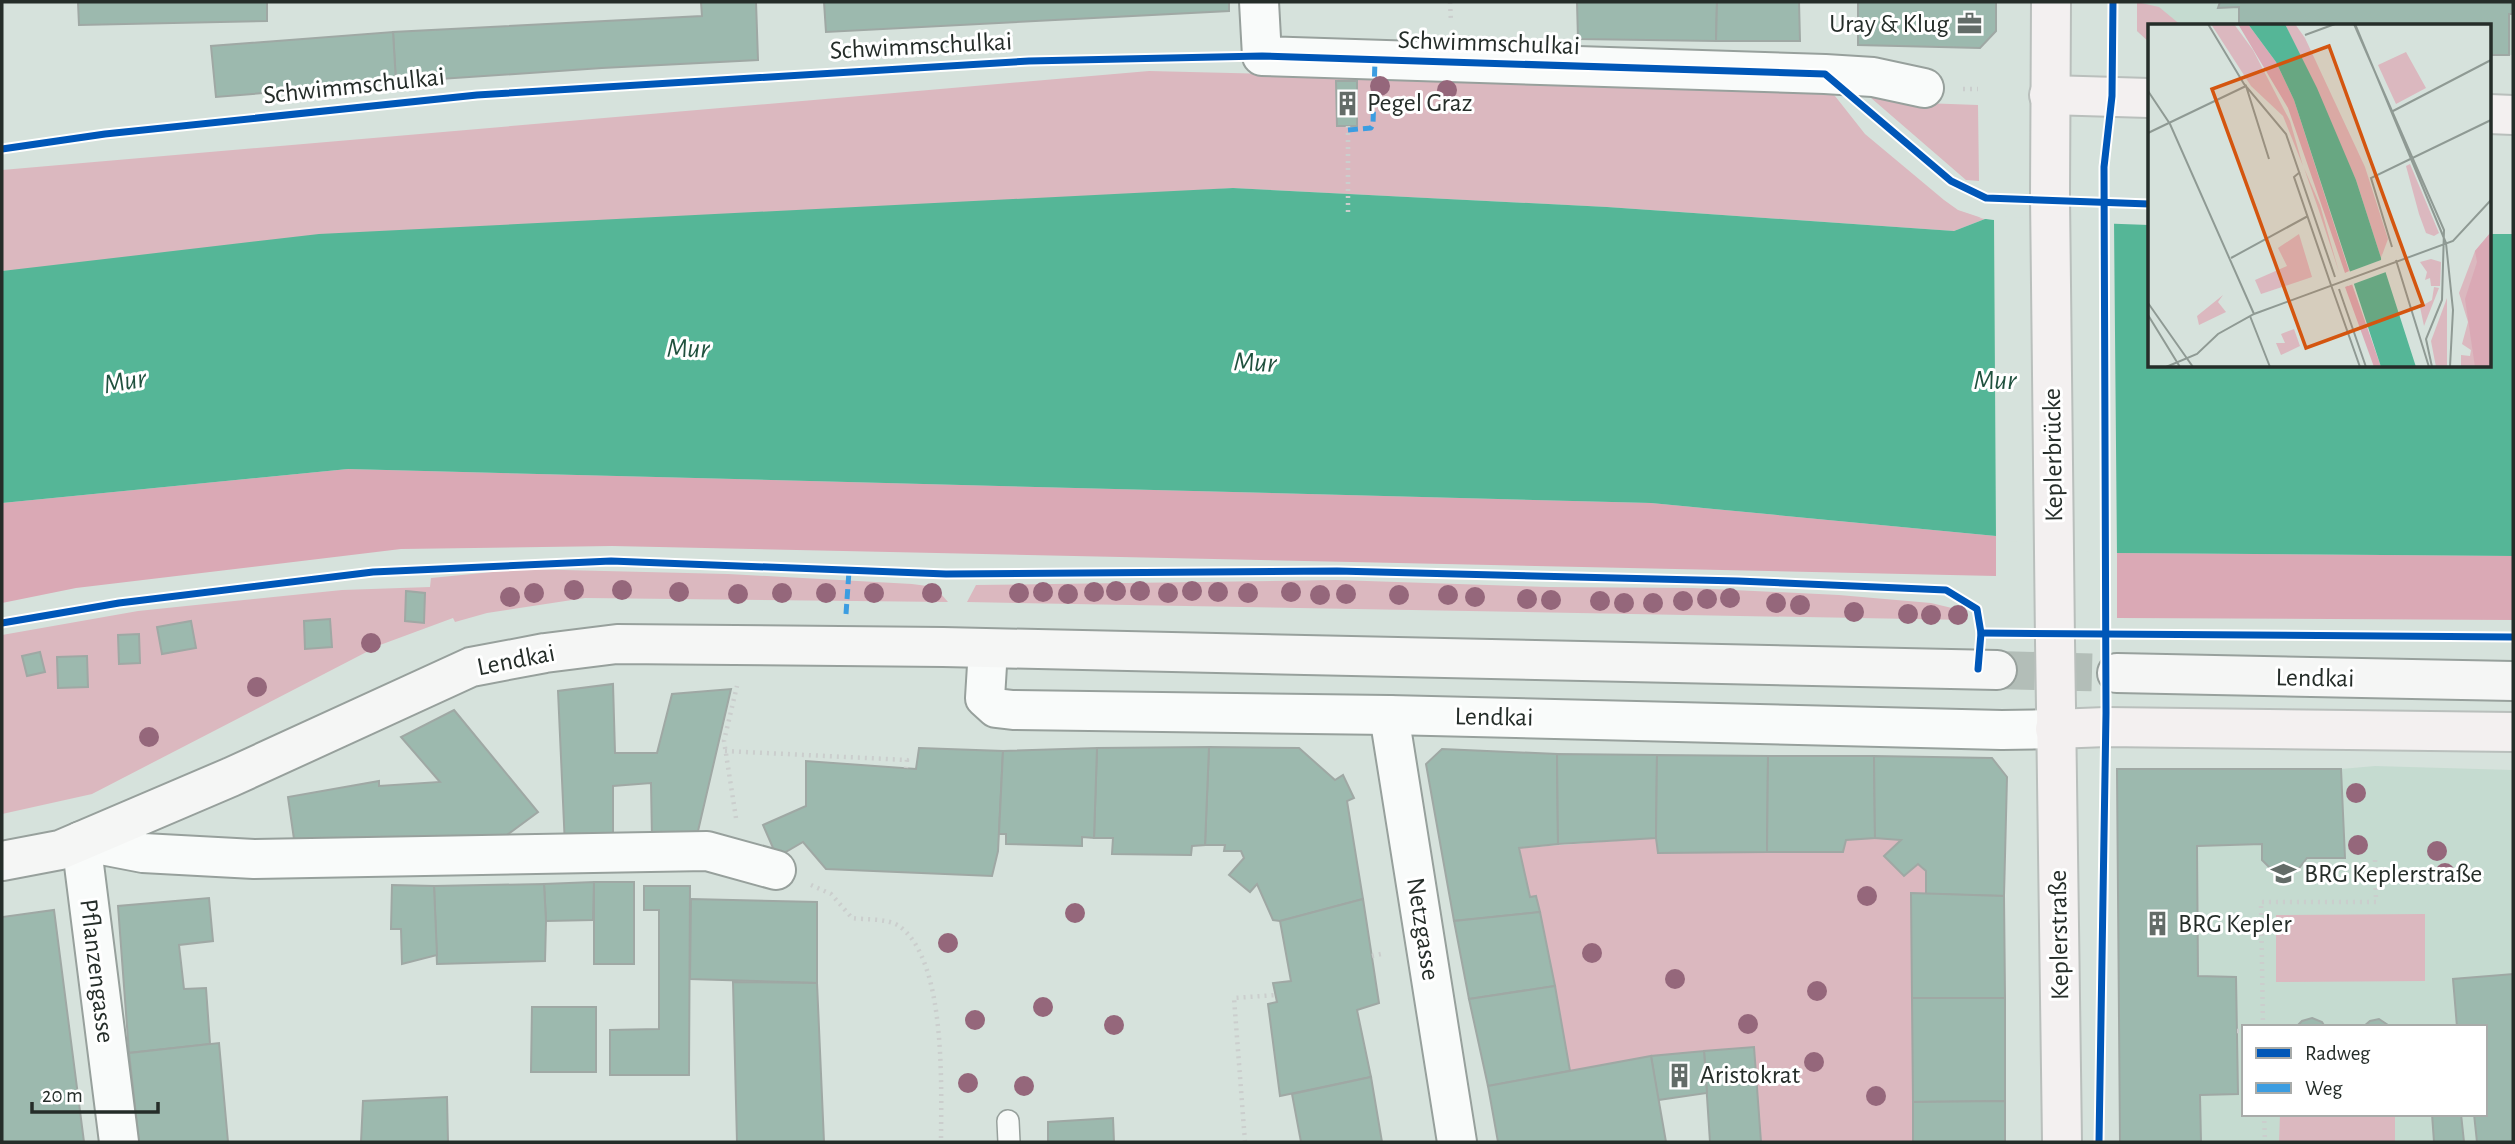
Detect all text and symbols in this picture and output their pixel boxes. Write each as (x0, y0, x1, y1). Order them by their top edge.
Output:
office icon: Uray & Klug (1955, 10, 1983, 38)
place label: Uray & Klug (1829, 11, 1949, 37)
inset map (2148, 24, 2490, 368)
street label: Schwimmschulkai (1397, 27, 1581, 59)
street label: Schwimmschulkai (829, 28, 1013, 64)
street label: Schwimmschulkai (262, 64, 446, 108)
building icon: Pegel Graz (1333, 89, 1361, 117)
place label: Pegel Graz (1367, 90, 1472, 116)
water label: Mur (666, 335, 711, 363)
water label: Mur (1233, 348, 1278, 378)
water label: Mur (101, 364, 149, 400)
water label: Mur (1974, 367, 2017, 395)
street label: Keplerbrücke (2039, 388, 2067, 522)
street label: Lendkai (475, 640, 557, 680)
street label: Lendkai (2275, 664, 2355, 692)
street label: Lendkai (1454, 703, 1534, 731)
school or university icon: BRG Keplerstraße (2270, 860, 2298, 888)
place label: BRG Keplerstraße (2304, 861, 2482, 887)
street label: Keplerstraße (2045, 870, 2073, 1000)
street label: Netzgasse (1402, 876, 1444, 982)
street label: Pflanzengasse (75, 898, 119, 1044)
building icon: BRG Kepler (2144, 910, 2172, 938)
place label: BRG Kepler (2178, 911, 2292, 937)
legend (2242, 1025, 2487, 1116)
text: Radweg (2305, 1043, 2371, 1064)
building icon: Aristokrat (1666, 1061, 1694, 1089)
place label: Aristokrat (1700, 1062, 1800, 1088)
scale bar (32, 1070, 158, 1114)
text: Weg (2305, 1078, 2343, 1099)
text: 20 m (42, 1085, 83, 1106)

